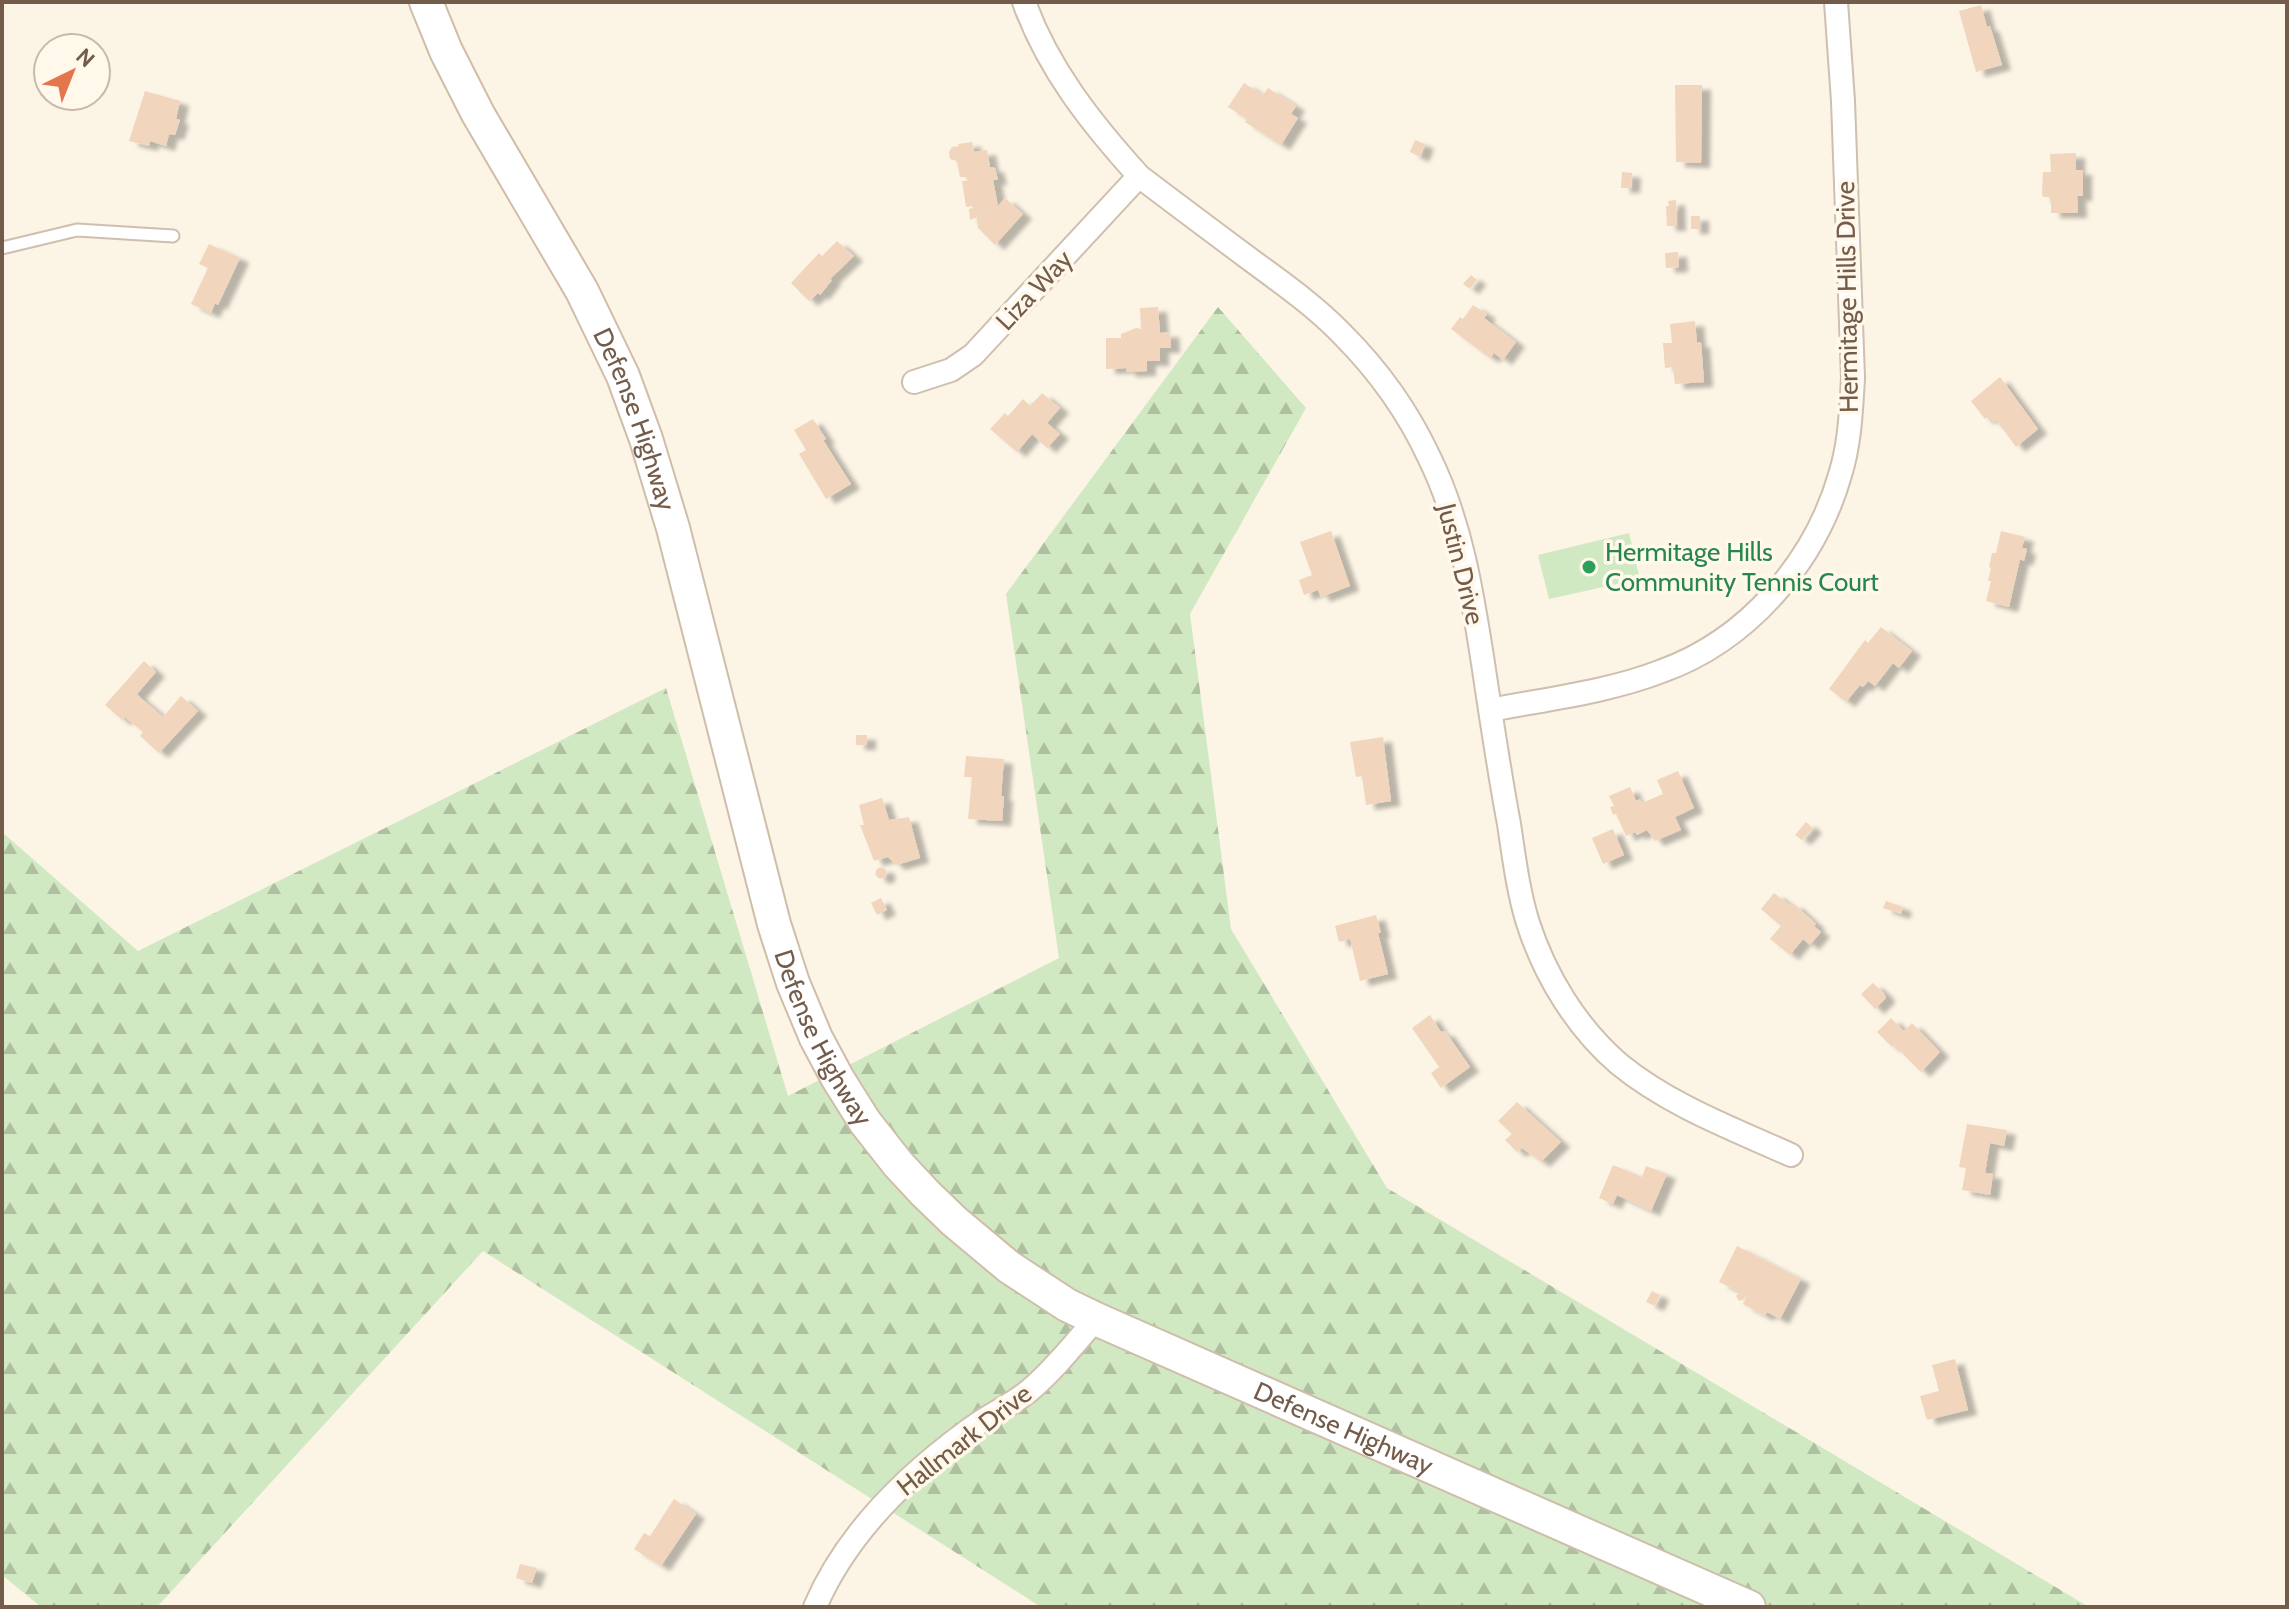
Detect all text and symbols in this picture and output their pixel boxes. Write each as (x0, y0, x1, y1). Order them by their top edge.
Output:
north arrow (32, 32, 112, 112)
text: N (70, 43, 100, 73)
street label: Hermitage Hills Drive (1829, 181, 1865, 413)
street label: Liza Way (989, 243, 1079, 337)
street label: Defense Highway (586, 323, 683, 514)
street label: Justin Drive (1430, 499, 1491, 628)
place label: Hermitage Hills Community Tennis Court (1605, 536, 1879, 598)
marker: Hermitage Hills Community Tennis Court (1580, 558, 1598, 576)
street label: Defense Highway (767, 945, 879, 1132)
street label: Defense Highway (1249, 1375, 1438, 1482)
street label: Hallmark Drive (890, 1377, 1038, 1503)

